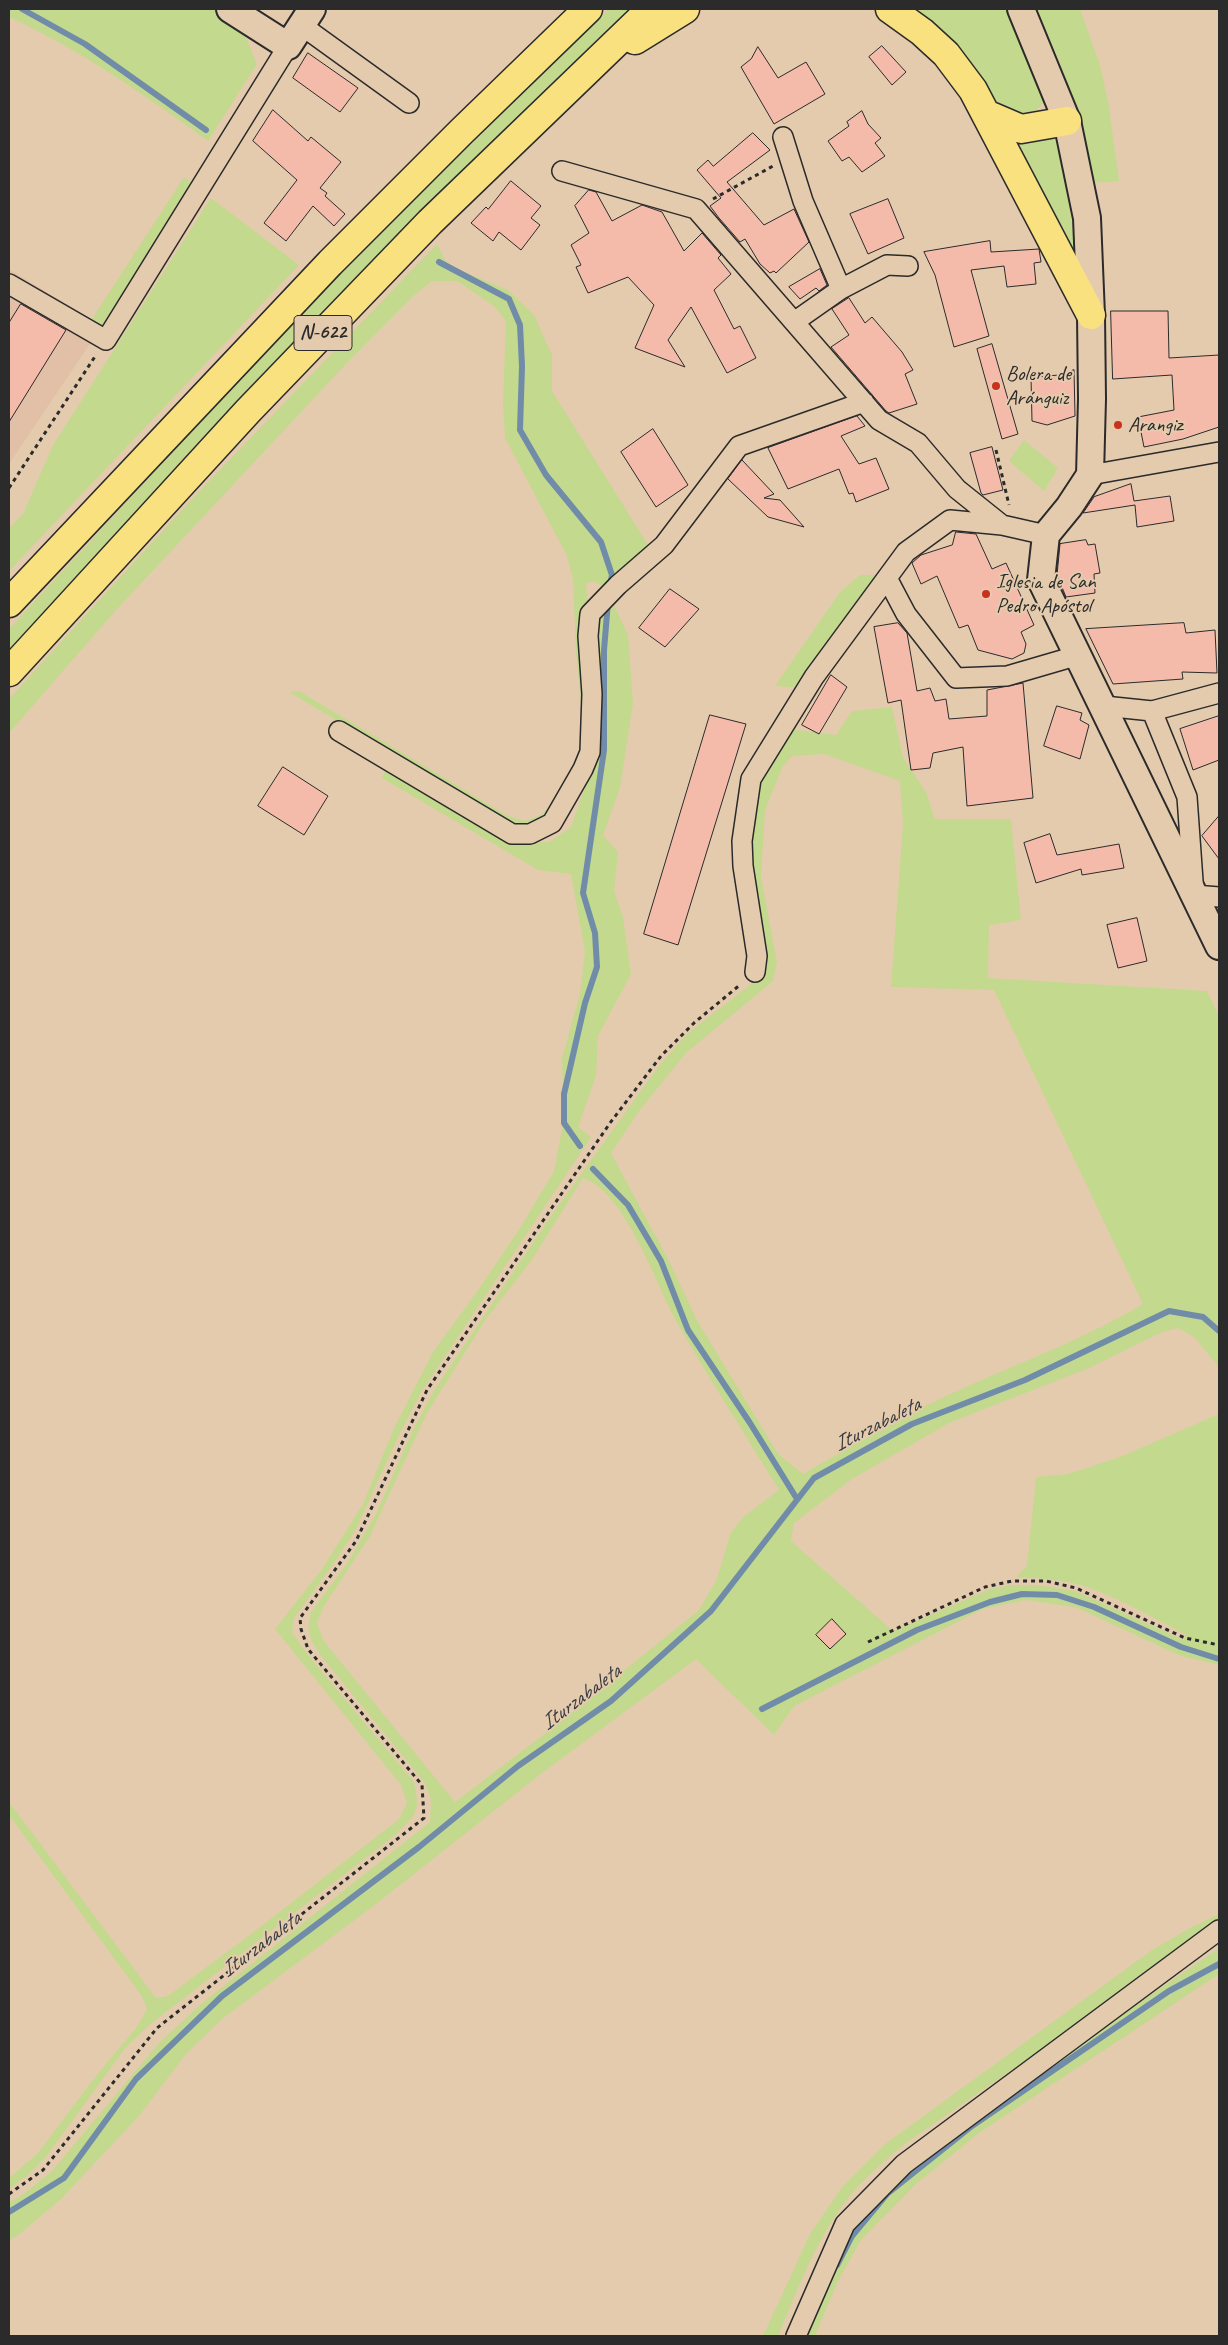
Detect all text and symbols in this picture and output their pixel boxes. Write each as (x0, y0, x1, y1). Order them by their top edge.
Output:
road number: N-622 (294, 316, 352, 350)
place label: Bolera de Aránguiz (1006, 361, 1071, 411)
marker: Bolera de Aránguiz (990, 380, 1002, 392)
place label: Arangiz (1128, 412, 1182, 438)
marker: Arangiz (1112, 419, 1124, 431)
place label: Iglesia de San Pedro Apóstol (996, 569, 1096, 619)
marker: Iglesia de San Pedro Apóstol (980, 588, 992, 600)
water label: Iturzabaleta (829, 1392, 925, 1458)
water label: Iturzabaleta (536, 1659, 626, 1737)
water label: Iturzabaleta (216, 1906, 306, 1984)

